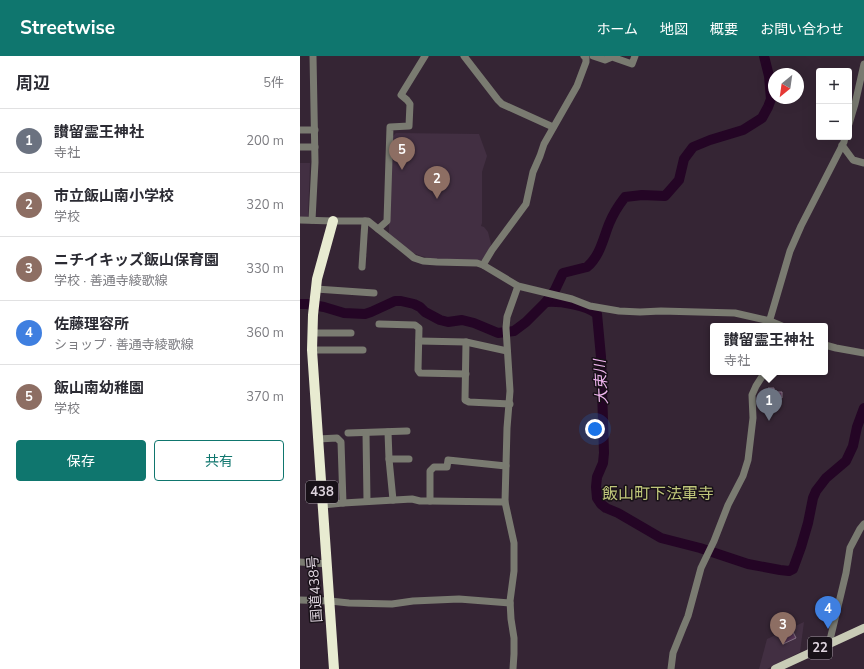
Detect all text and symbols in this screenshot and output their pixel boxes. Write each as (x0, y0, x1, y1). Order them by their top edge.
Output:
text: Streetwise (20, 15, 115, 41)
text: ホーム (596, 20, 638, 39)
text: 地図 (660, 20, 688, 39)
text: 概要 (710, 20, 738, 39)
text: お問い合わせ (760, 20, 844, 39)
north arrow (768, 68, 804, 104)
map controls (816, 68, 852, 140)
button: + (816, 68, 852, 104)
text: 周辺 (16, 72, 50, 95)
text: 5件 (263, 74, 284, 92)
button: − (816, 104, 852, 140)
text: 讃留霊王神社 (54, 122, 144, 142)
text: 1 (25, 132, 33, 150)
text: 200 m (246, 132, 284, 150)
pin: 5 (389, 137, 415, 170)
text: 寺社 (54, 144, 80, 162)
pin: 2 (424, 166, 450, 199)
text: 市立飯山南小学校 (54, 186, 174, 206)
text: 2 (25, 196, 33, 214)
text: 320 m (246, 196, 284, 214)
text: 学校 (54, 208, 80, 226)
text: ニチイキッズ飯山保育園 (54, 250, 219, 270)
text: 3 (25, 260, 33, 278)
text: 330 m (246, 260, 284, 278)
text: 学校 · 善通寺綾歌線 (54, 272, 168, 290)
text: 佐藤理容所 (54, 314, 129, 334)
popup (710, 323, 828, 375)
text: 4 (25, 324, 33, 342)
text: 360 m (246, 324, 284, 342)
text: 讃留霊王神社 (724, 330, 814, 350)
text: ショップ · 善通寺綾歌線 (54, 336, 194, 354)
text: 寺社 (724, 352, 750, 370)
water label: 大束川 (590, 357, 612, 405)
text: 飯山南幼稚園 (54, 378, 144, 398)
text: 5 (25, 388, 33, 406)
text: 370 m (246, 388, 284, 406)
pin: 1 (756, 388, 782, 421)
text: 学校 (54, 400, 80, 418)
your location (585, 419, 605, 439)
button: 保存 (16, 440, 146, 481)
button: 共有 (154, 440, 284, 481)
road number: 438 (306, 481, 338, 503)
district label: 飯山町下法軍寺 (602, 483, 714, 505)
street label: 国道438号 (303, 555, 327, 623)
pin: 4 (815, 596, 841, 629)
pin: 3 (770, 612, 796, 645)
road number: 22 (808, 637, 832, 659)

